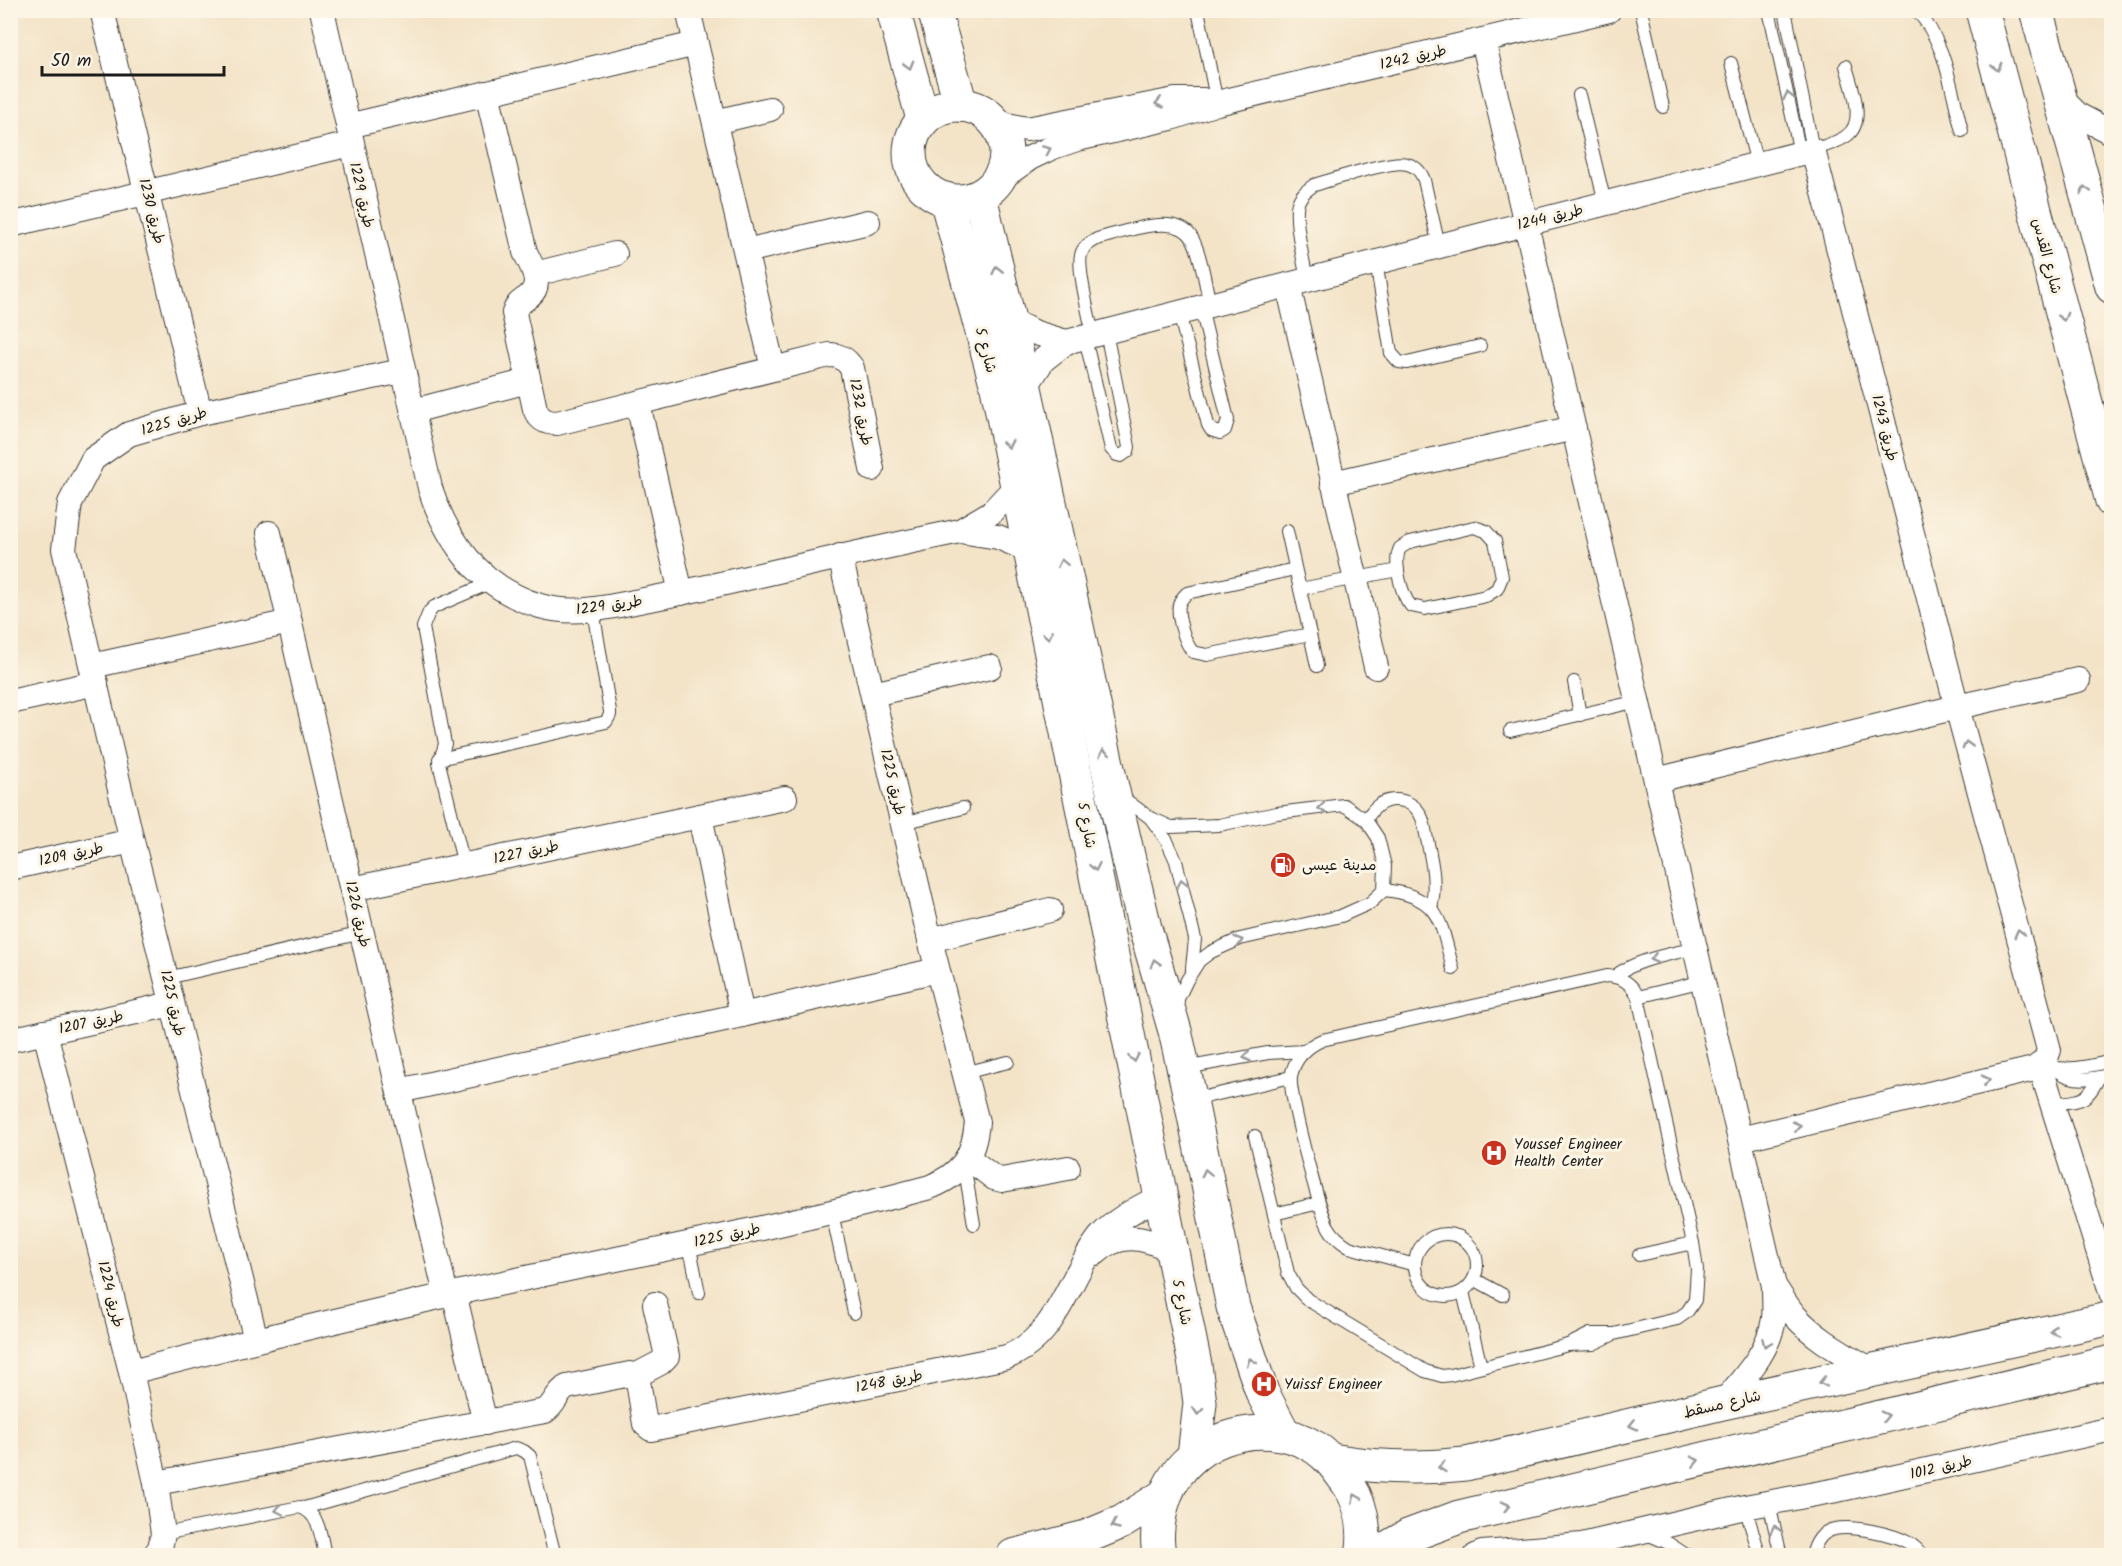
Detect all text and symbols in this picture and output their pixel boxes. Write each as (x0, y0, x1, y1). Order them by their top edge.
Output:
scale bar (42, 39, 224, 77)
street label: طريق 1242 (1377, 39, 1449, 77)
text: 50 m (51, 47, 91, 76)
one-way arrow (901, 60, 914, 70)
one-way arrow (1990, 61, 2002, 72)
one-way arrow (1782, 91, 1795, 101)
one-way arrow (1155, 96, 1165, 109)
one-way arrow (1041, 146, 1052, 158)
street label: طريق 1229 (342, 160, 380, 231)
street label: طريق 1230 (131, 176, 171, 247)
one-way arrow (2080, 185, 2092, 196)
street label: طريق 1244 (1515, 198, 1586, 238)
street label: شارع القدس (2024, 216, 2068, 297)
one-way arrow (992, 265, 1005, 275)
one-way arrow (2055, 311, 2068, 321)
street label: شارع 5 (967, 325, 1003, 376)
street label: طريق 1232 (842, 376, 878, 448)
street label: طريق 1243 (1864, 392, 1904, 464)
street label: طريق 1225 (138, 401, 210, 443)
one-way arrow (1001, 439, 1014, 449)
one-way arrow (1056, 558, 1069, 568)
street label: طريق 1229 (574, 589, 644, 623)
one-way arrow (1041, 630, 1054, 640)
one-way arrow (1962, 740, 1975, 750)
street label: طريق 1225 (873, 747, 911, 818)
one-way arrow (1098, 748, 1111, 758)
street label: شارع 5 (1070, 800, 1102, 850)
one-way arrow (1317, 801, 1327, 813)
street label: طريق 1227 (491, 834, 561, 872)
street label: طريق 1209 (37, 836, 106, 874)
fuel station icon: مدينة عيسى (1268, 850, 1298, 880)
place label: مدينة عيسى (1302, 854, 1376, 878)
one-way arrow (1088, 862, 1101, 872)
street label: طريق 1226 (338, 878, 376, 950)
one-way arrow (1176, 878, 1189, 888)
one-way arrow (2013, 928, 2026, 938)
one-way arrow (1233, 935, 1244, 948)
one-way arrow (1649, 952, 1659, 965)
one-way arrow (1150, 958, 1162, 969)
street label: طريق 1225 (153, 968, 191, 1039)
street label: طريق 1207 (57, 1004, 126, 1042)
one-way arrow (1242, 1050, 1252, 1063)
one-way arrow (1127, 1053, 1140, 1063)
one-way arrow (1981, 1075, 1991, 1088)
one-way arrow (1792, 1120, 1802, 1133)
place label: Youssef Engineer Health Center (1514, 1133, 1623, 1174)
hospital icon: Youssef Engineer Health Center (1479, 1138, 1509, 1168)
one-way arrow (1200, 1168, 1213, 1178)
street label: طريق 1225 (692, 1217, 763, 1255)
street label: طريق 1224 (90, 1258, 130, 1330)
street label: شارع 5 (1164, 1277, 1198, 1327)
one-way arrow (2050, 1324, 2060, 1337)
one-way arrow (1761, 1337, 1773, 1348)
one-way arrow (1245, 1357, 1258, 1368)
street label: طريق 1248 (853, 1364, 925, 1400)
hospital icon: Yuissf Engineer (1249, 1369, 1279, 1399)
place label: Yuissf Engineer (1284, 1373, 1383, 1397)
one-way arrow (1818, 1375, 1828, 1388)
street label: شارع مسقط (1681, 1384, 1763, 1426)
one-way arrow (1192, 1406, 1205, 1415)
one-way arrow (1880, 1411, 1890, 1424)
one-way arrow (1628, 1417, 1638, 1430)
street label: طريق 1012 (1908, 1449, 1975, 1487)
one-way arrow (1690, 1456, 1700, 1469)
one-way arrow (1438, 1460, 1447, 1473)
one-way arrow (1351, 1494, 1363, 1505)
one-way arrow (1500, 1501, 1510, 1514)
one-way arrow (275, 1502, 285, 1515)
one-way arrow (1110, 1518, 1121, 1530)
one-way arrow (1770, 1524, 1783, 1534)

